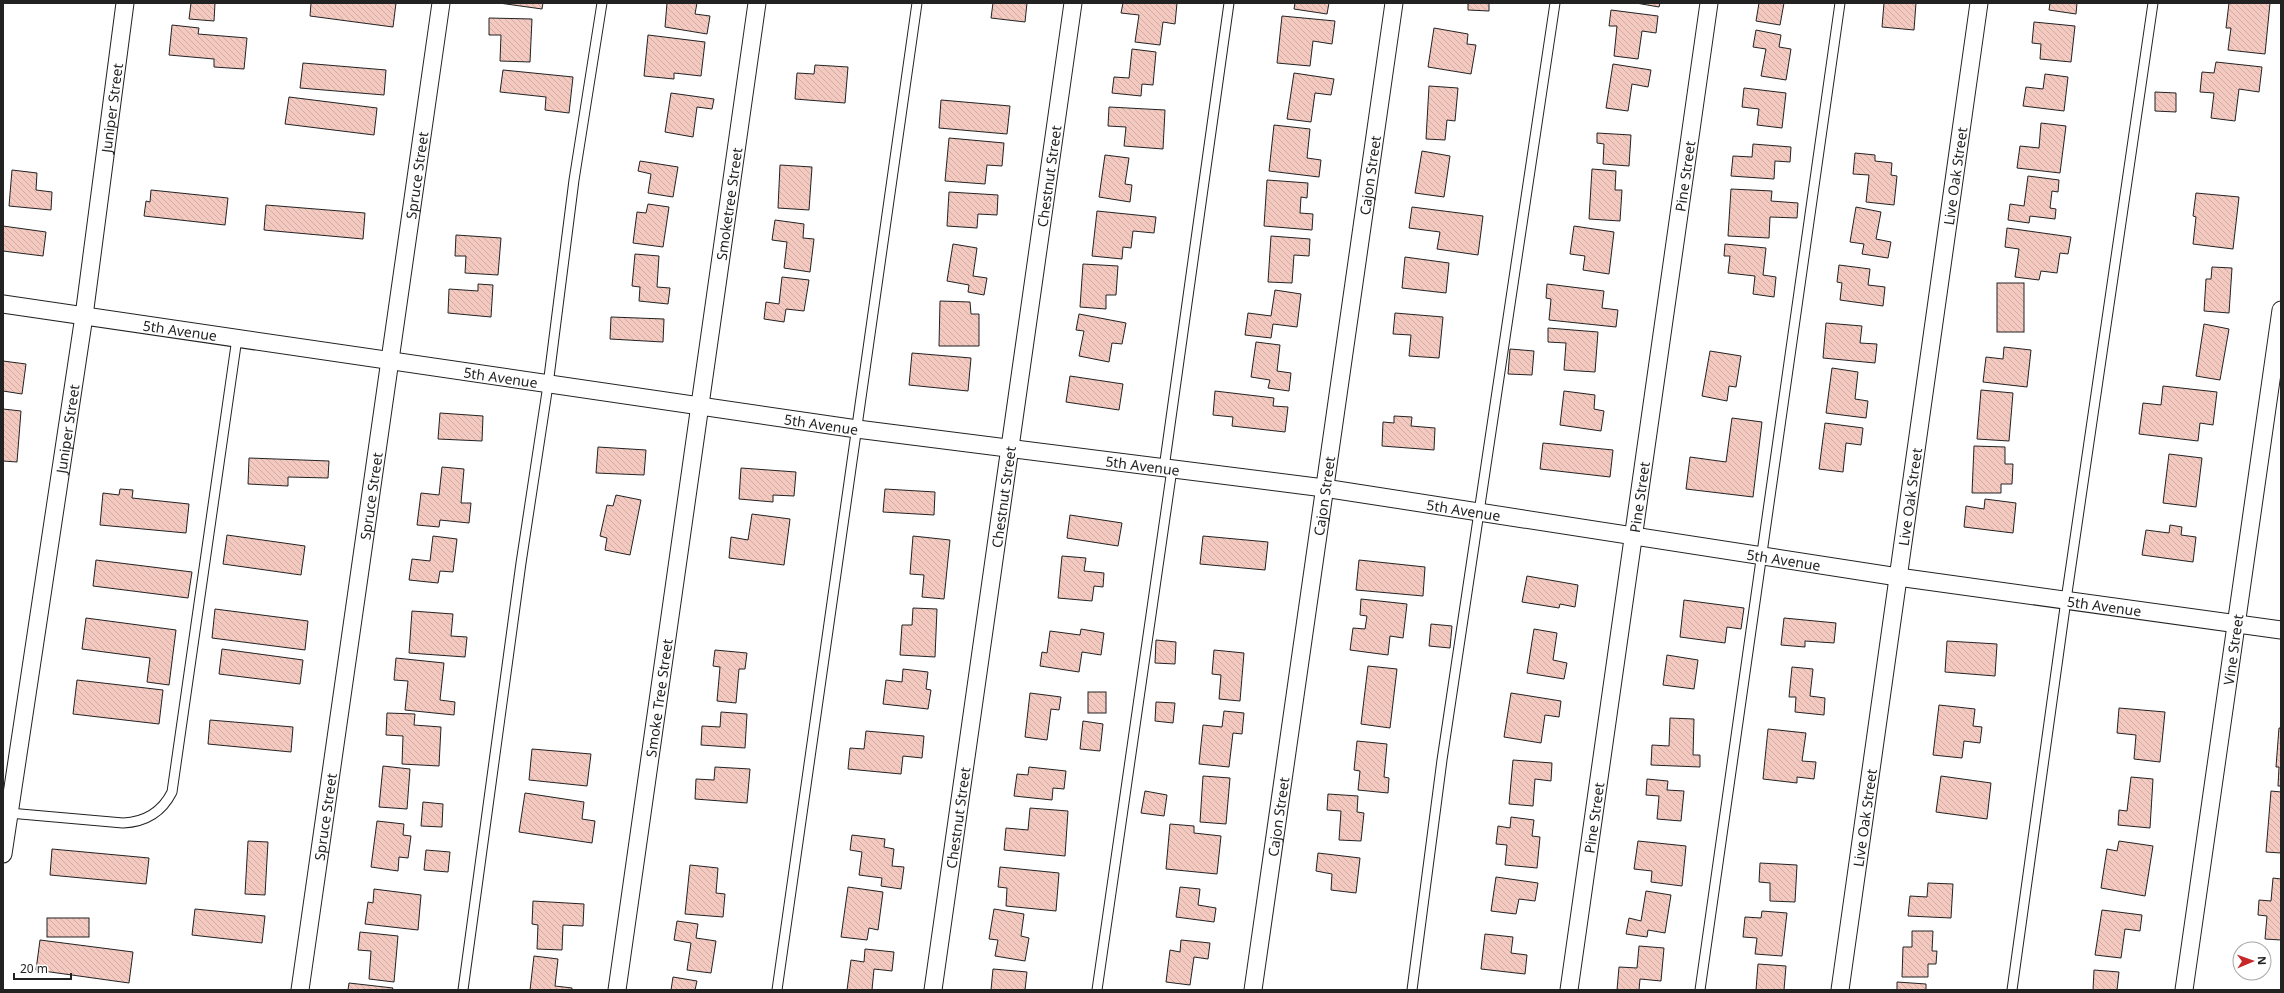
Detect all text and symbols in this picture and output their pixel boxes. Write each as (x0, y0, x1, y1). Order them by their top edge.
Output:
street label: Juniper Street (96, 62, 127, 156)
street label: Chestnut Street (1032, 124, 1065, 228)
street label: Live Oak Street (1938, 126, 1971, 226)
street label: Spruce Street (401, 130, 432, 220)
street label: Cajon Street (1354, 134, 1384, 216)
street label: Pine Street (1670, 139, 1699, 213)
street label: Smoketree Street (711, 146, 746, 262)
street label: 5th Avenue (142, 315, 218, 345)
street label: 5th Avenue (462, 362, 539, 392)
street label: Juniper Street (51, 383, 83, 477)
street label: 5th Avenue (783, 409, 860, 439)
street label: Chestnut Street (986, 445, 1020, 549)
street label: Live Oak Street (1893, 447, 1926, 547)
street label: Spruce Street (355, 451, 386, 541)
street label: 5th Avenue (1104, 451, 1181, 479)
street label: Cajon Street (1308, 455, 1339, 537)
street label: Pine Street (1625, 460, 1653, 534)
street label: 5th Avenue (1425, 495, 1502, 525)
street label: 5th Avenue (1745, 544, 1822, 574)
street label: 5th Avenue (2066, 591, 2143, 620)
street label: Vine Street (2218, 613, 2247, 686)
street label: Smoke Tree Street (641, 637, 676, 758)
street label: Chestnut Street (941, 766, 974, 870)
street label: Live Oak Street (1848, 768, 1881, 868)
street label: Spruce Street (309, 772, 340, 862)
street label: Cajon Street (1263, 776, 1293, 858)
street label: Pine Street (1579, 781, 1608, 854)
north arrow (2232, 941, 2272, 981)
scale bar (14, 955, 71, 981)
text: N (2255, 956, 2270, 965)
text: 20 m (20, 960, 48, 977)

